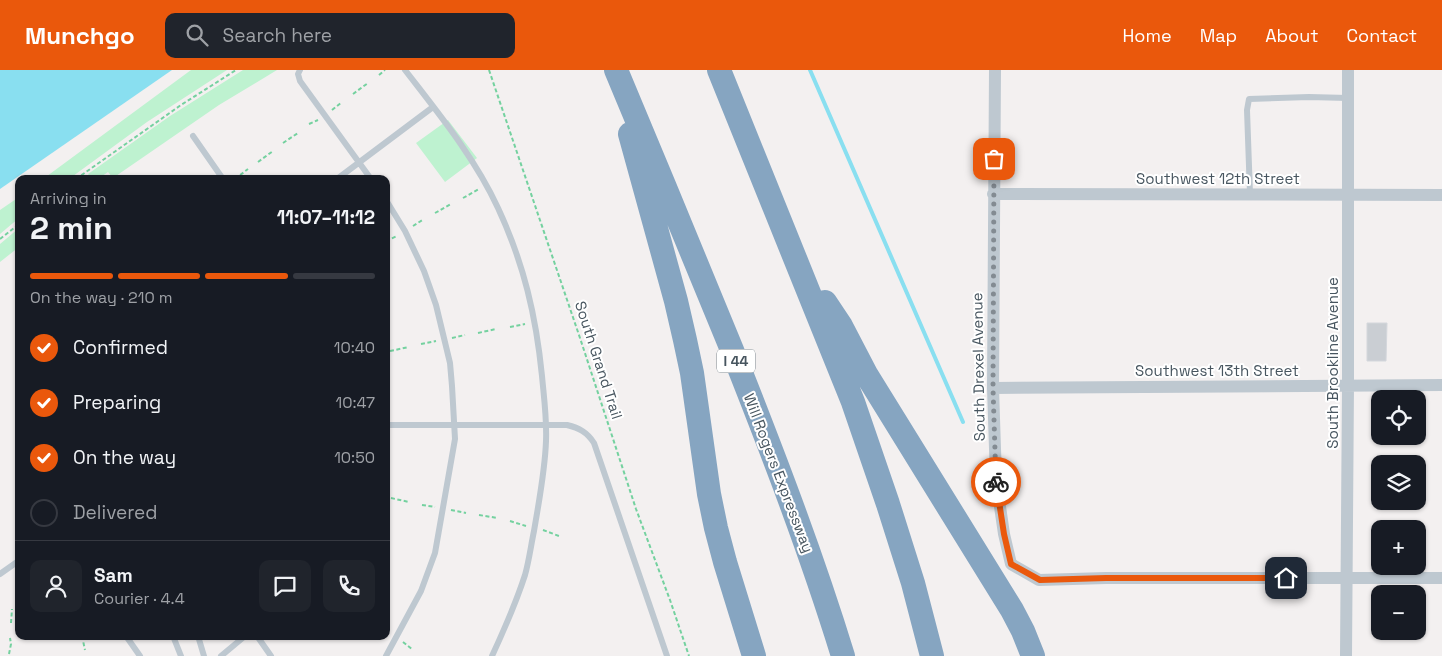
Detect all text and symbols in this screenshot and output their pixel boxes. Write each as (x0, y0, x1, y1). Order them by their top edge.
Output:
search box (165, 13, 515, 58)
text: Munchgo (25, 20, 135, 51)
icon: search (183, 21, 211, 49)
text: Search here (223, 23, 332, 48)
text: Home (1123, 24, 1172, 47)
text: Map (1200, 24, 1237, 47)
text: About (1265, 24, 1319, 47)
text: Contact (1347, 24, 1417, 47)
pin (973, 138, 1015, 180)
icon: bag (980, 145, 1008, 173)
street label: Southwest 12th Street (1136, 169, 1300, 188)
text: Arriving in (30, 188, 107, 209)
text: 11:07–11:12 (277, 205, 375, 230)
text: 2 min (30, 208, 113, 248)
street label: South Brookline Avenue (1323, 277, 1342, 449)
text: On the way · 210 m (30, 287, 173, 308)
street label: South Drexel Avenue (967, 292, 989, 442)
street label: South Grand Trail (571, 299, 627, 421)
icon: check (30, 334, 58, 362)
text: Confirmed (73, 335, 168, 360)
text: 10:40 (334, 337, 375, 358)
road number: I 44 (717, 350, 755, 372)
street label: Southwest 13th Street (1135, 361, 1299, 380)
icon: check (30, 389, 58, 417)
text: Preparing (73, 390, 161, 415)
map controls (1371, 390, 1426, 640)
button: locate (1371, 390, 1426, 445)
street label: Will Rogers Expressway (740, 391, 818, 555)
text: 10:47 (335, 392, 375, 413)
icon: check (30, 444, 58, 472)
text: On the way (73, 445, 176, 470)
text: 10:50 (334, 447, 375, 468)
button: layers (1371, 455, 1426, 510)
courier (971, 457, 1021, 507)
icon: bike (982, 468, 1010, 496)
text: Delivered (73, 500, 158, 525)
button: + (1371, 520, 1426, 575)
pin (1265, 557, 1307, 599)
button: person (30, 560, 82, 612)
button: chat (259, 560, 311, 612)
button: phone (323, 560, 375, 612)
text: Sam (94, 563, 133, 588)
icon: home (1272, 564, 1300, 592)
button: − (1371, 585, 1426, 640)
text: Courier · 4.4 (94, 588, 185, 609)

